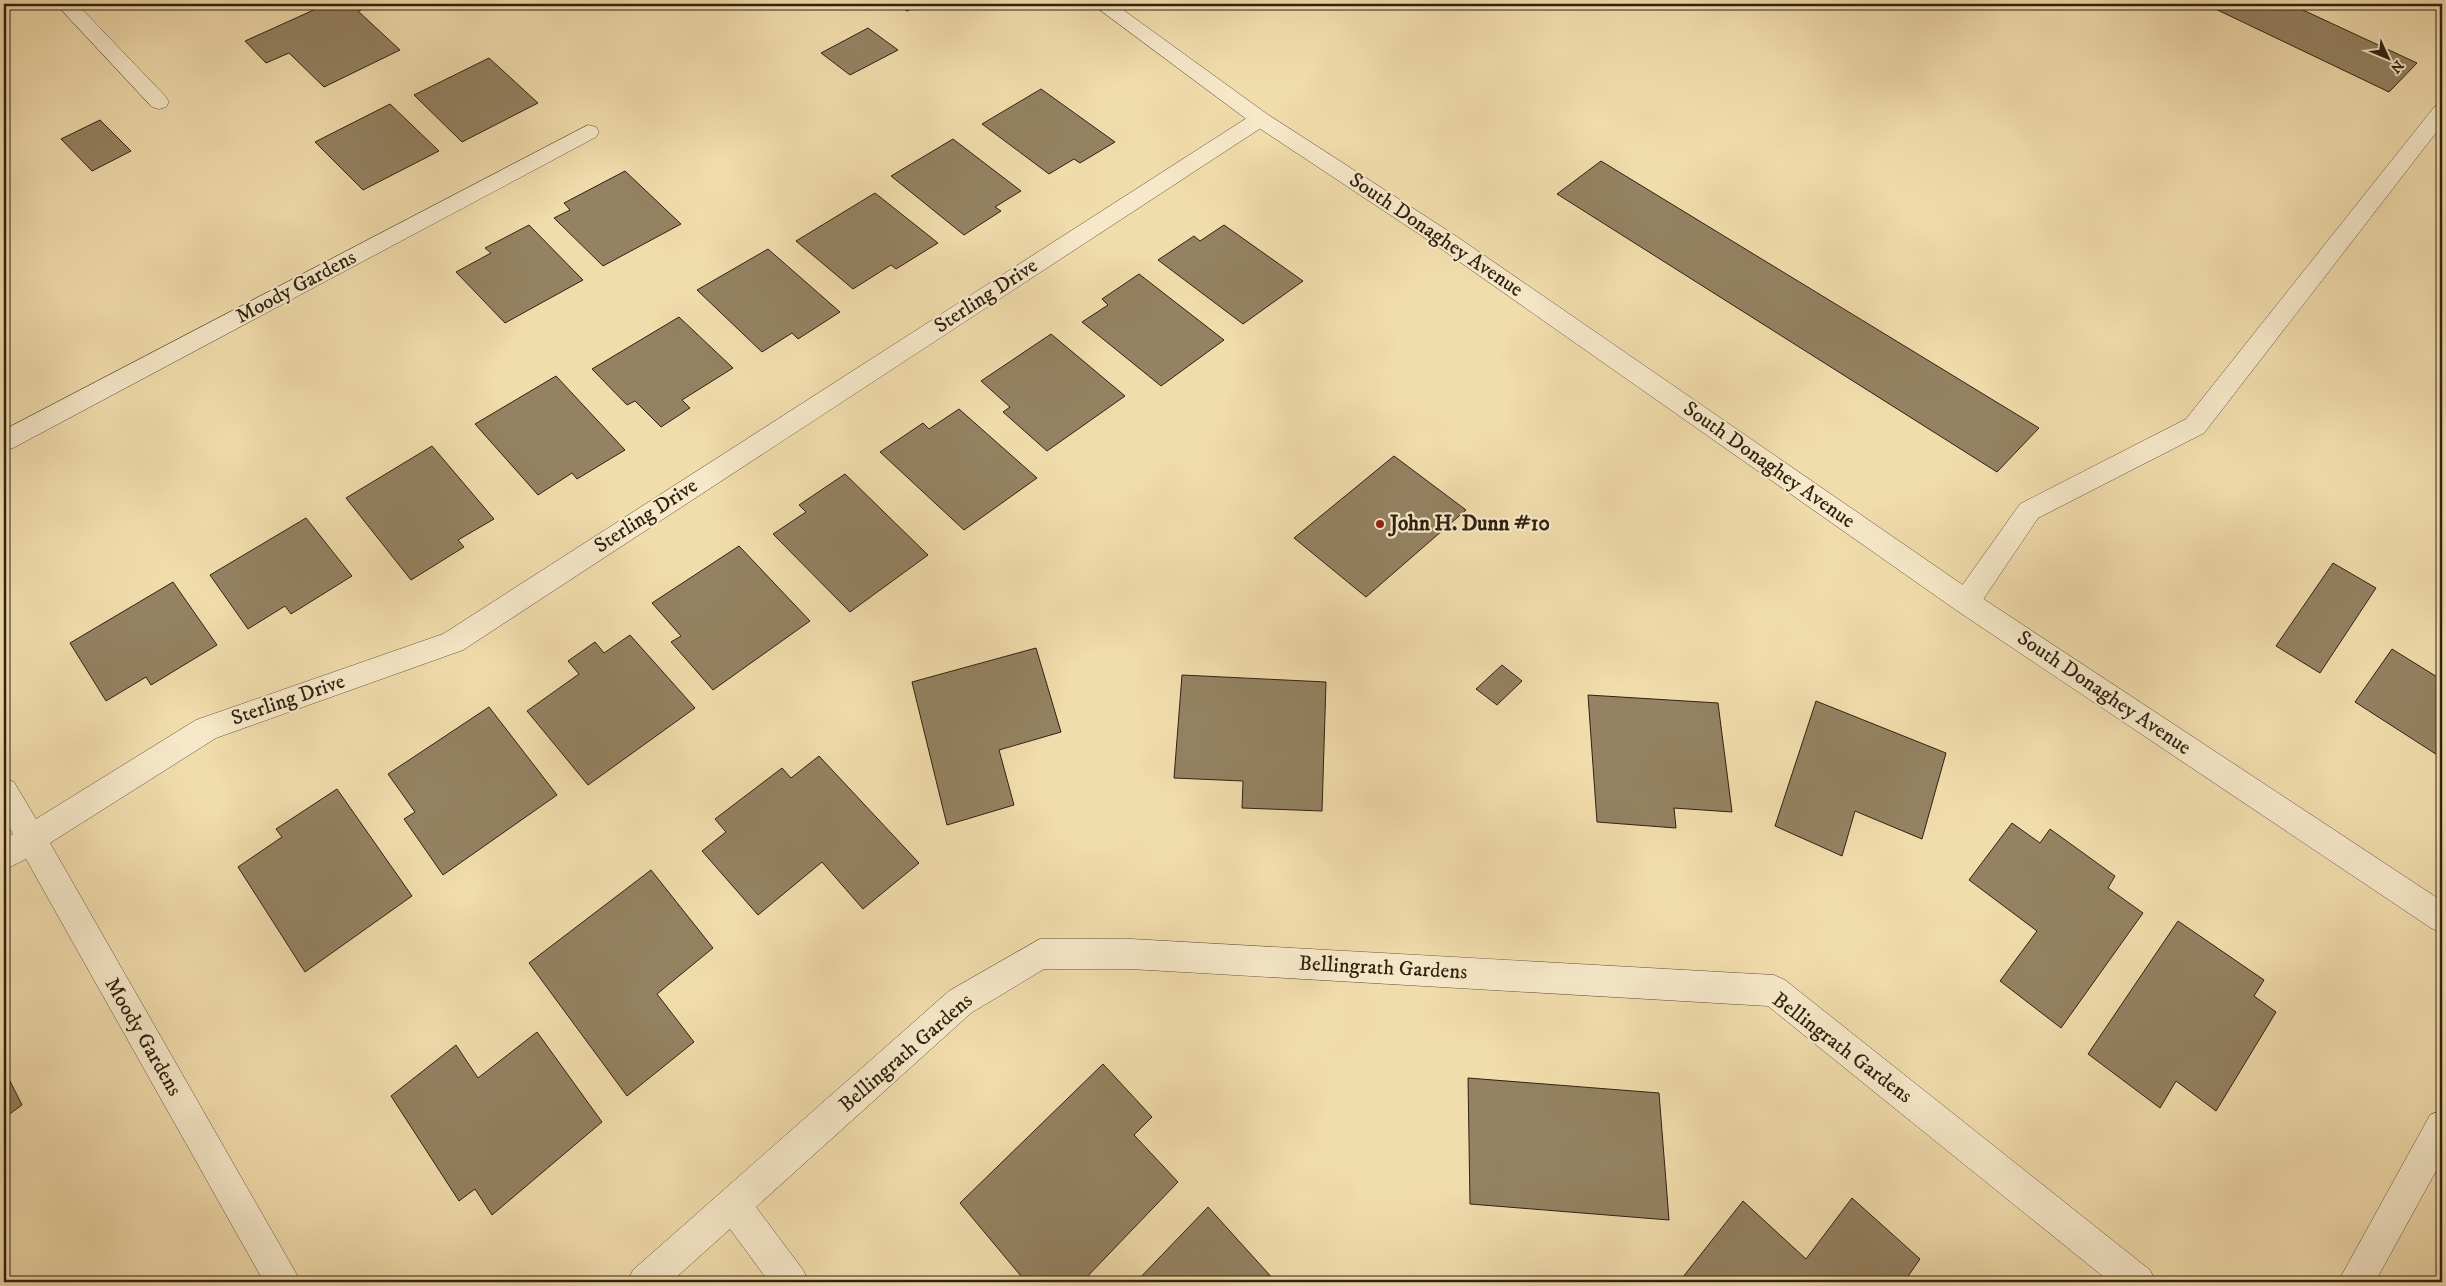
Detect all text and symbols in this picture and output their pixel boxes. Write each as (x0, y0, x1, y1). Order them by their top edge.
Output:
north arrow (2364, 32, 2414, 82)
text: N (2386, 56, 2407, 77)
street label: South Donaghey Avenue (1344, 167, 1528, 303)
street label: Moody Gardens (231, 244, 361, 330)
street label: Sterling Drive (929, 253, 1043, 339)
street label: South Donaghey Avenue (1678, 396, 1860, 534)
street label: Sterling Drive (589, 473, 703, 559)
place label: John H. Dunn #10 (1388, 511, 1550, 537)
marker: John H. Dunn #10 (1374, 518, 1386, 530)
street label: South Donaghey Avenue (2012, 625, 2196, 761)
street label: Sterling Drive (228, 668, 348, 732)
street label: Bellingrath Gardens (1298, 951, 1468, 985)
street label: Moody Gardens (99, 973, 187, 1101)
street label: Bellingrath Gardens (1767, 987, 1917, 1109)
street label: Bellingrath Gardens (834, 988, 978, 1118)

